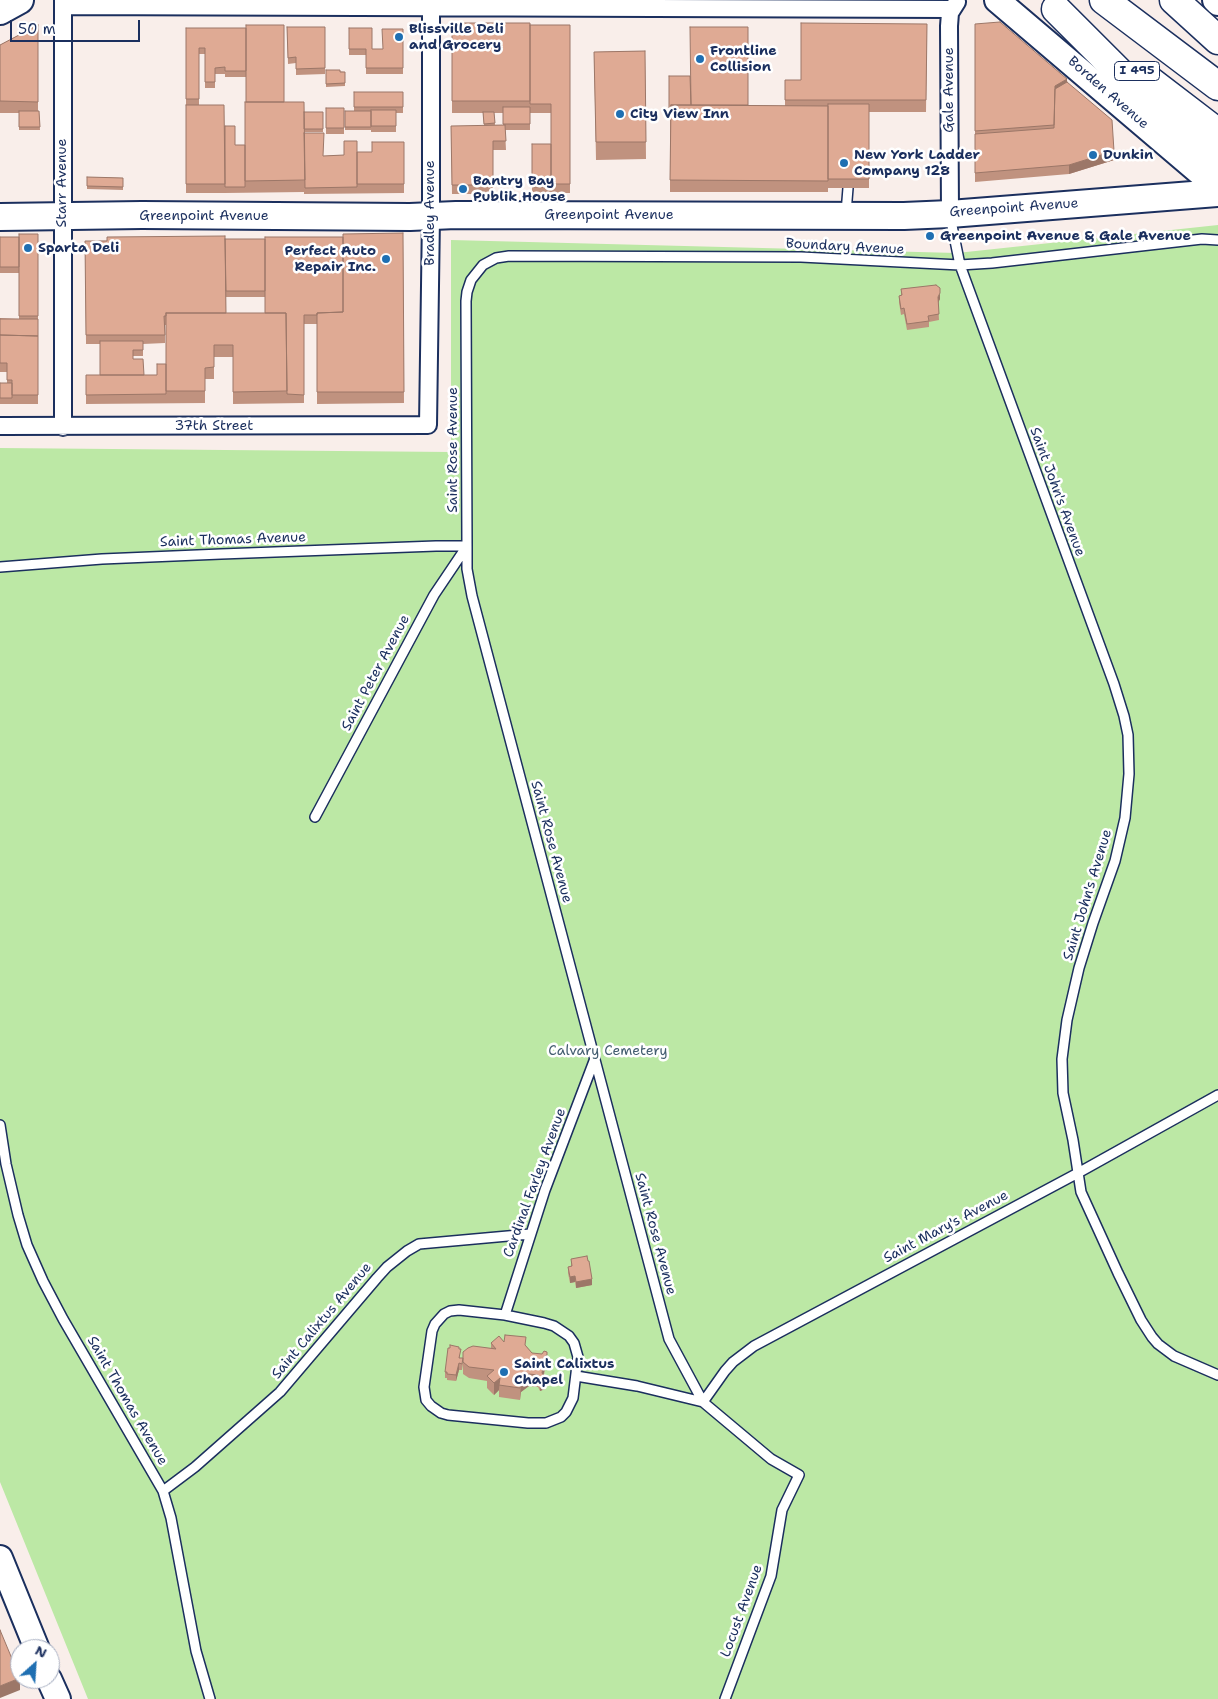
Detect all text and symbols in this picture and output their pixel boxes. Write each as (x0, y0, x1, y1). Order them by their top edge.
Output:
scale bar (12, 10, 142, 42)
text: 50 m (18, 19, 56, 39)
place label: Blissville Deli and Grocery (409, 21, 504, 54)
marker: Blissville Deli and Grocery (393, 31, 405, 43)
place label: Frontline Collision (710, 43, 777, 75)
street label: Gale Avenue (941, 47, 957, 133)
marker: Frontline Collision (694, 53, 706, 65)
street label: Borden Avenue (1064, 53, 1152, 133)
road number: I 495 (1114, 61, 1160, 80)
place label: City View Inn (630, 106, 729, 122)
marker: City View Inn (614, 108, 626, 120)
street label: Starr Avenue (54, 139, 70, 227)
place label: New York Ladder Company 128 (854, 147, 980, 180)
place label: Dunkin (1103, 147, 1153, 163)
marker: Dunkin (1087, 149, 1099, 161)
marker: New York Ladder Company 128 (838, 157, 850, 169)
street label: Bradley Avenue (422, 160, 438, 266)
place label: Bantry Bay Publik House (473, 173, 566, 206)
marker: Bantry Bay Publik House (457, 183, 469, 195)
street label: Greenpoint Avenue (949, 195, 1079, 221)
street label: Greenpoint Avenue (544, 207, 674, 223)
street label: Greenpoint Avenue (139, 208, 269, 224)
place label: Greenpoint Avenue & Gale Avenue (940, 228, 1191, 244)
marker: Greenpoint Avenue & Gale Avenue (924, 230, 936, 242)
street label: Boundary Avenue (785, 235, 905, 259)
place label: Sparta Deli (38, 240, 119, 256)
marker: Sparta Deli (22, 242, 34, 254)
place label: Perfect Auto Repair Inc. (285, 243, 376, 276)
marker: Perfect Auto Repair Inc. (380, 253, 392, 265)
street label: Saint Rose Avenue (445, 387, 461, 513)
street label: 37th Street (175, 418, 253, 434)
street label: Saint John's Avenue (1026, 425, 1088, 559)
street label: Saint Thomas Avenue (160, 529, 306, 551)
street label: Saint Peter Avenue (338, 612, 414, 734)
street label: Saint Rose Avenue (527, 779, 575, 905)
street label: Saint John's Avenue (1060, 827, 1116, 963)
park label: Calvary Cemetery (548, 1043, 668, 1059)
street label: Cardinal Farley Avenue (500, 1106, 570, 1260)
street label: Saint Rose Avenue (631, 1171, 679, 1297)
street label: Saint Mary's Avenue (881, 1187, 1011, 1267)
street label: Saint Calixtus Avenue (268, 1259, 376, 1383)
street label: Saint Thomas Avenue (83, 1333, 171, 1469)
place label: Saint Calixtus Chapel (514, 1356, 614, 1388)
marker: Saint Calixtus Chapel (498, 1366, 510, 1378)
street label: Locust Avenue (717, 1562, 767, 1660)
north arrow (10, 1639, 60, 1689)
text: N (32, 1641, 50, 1662)

